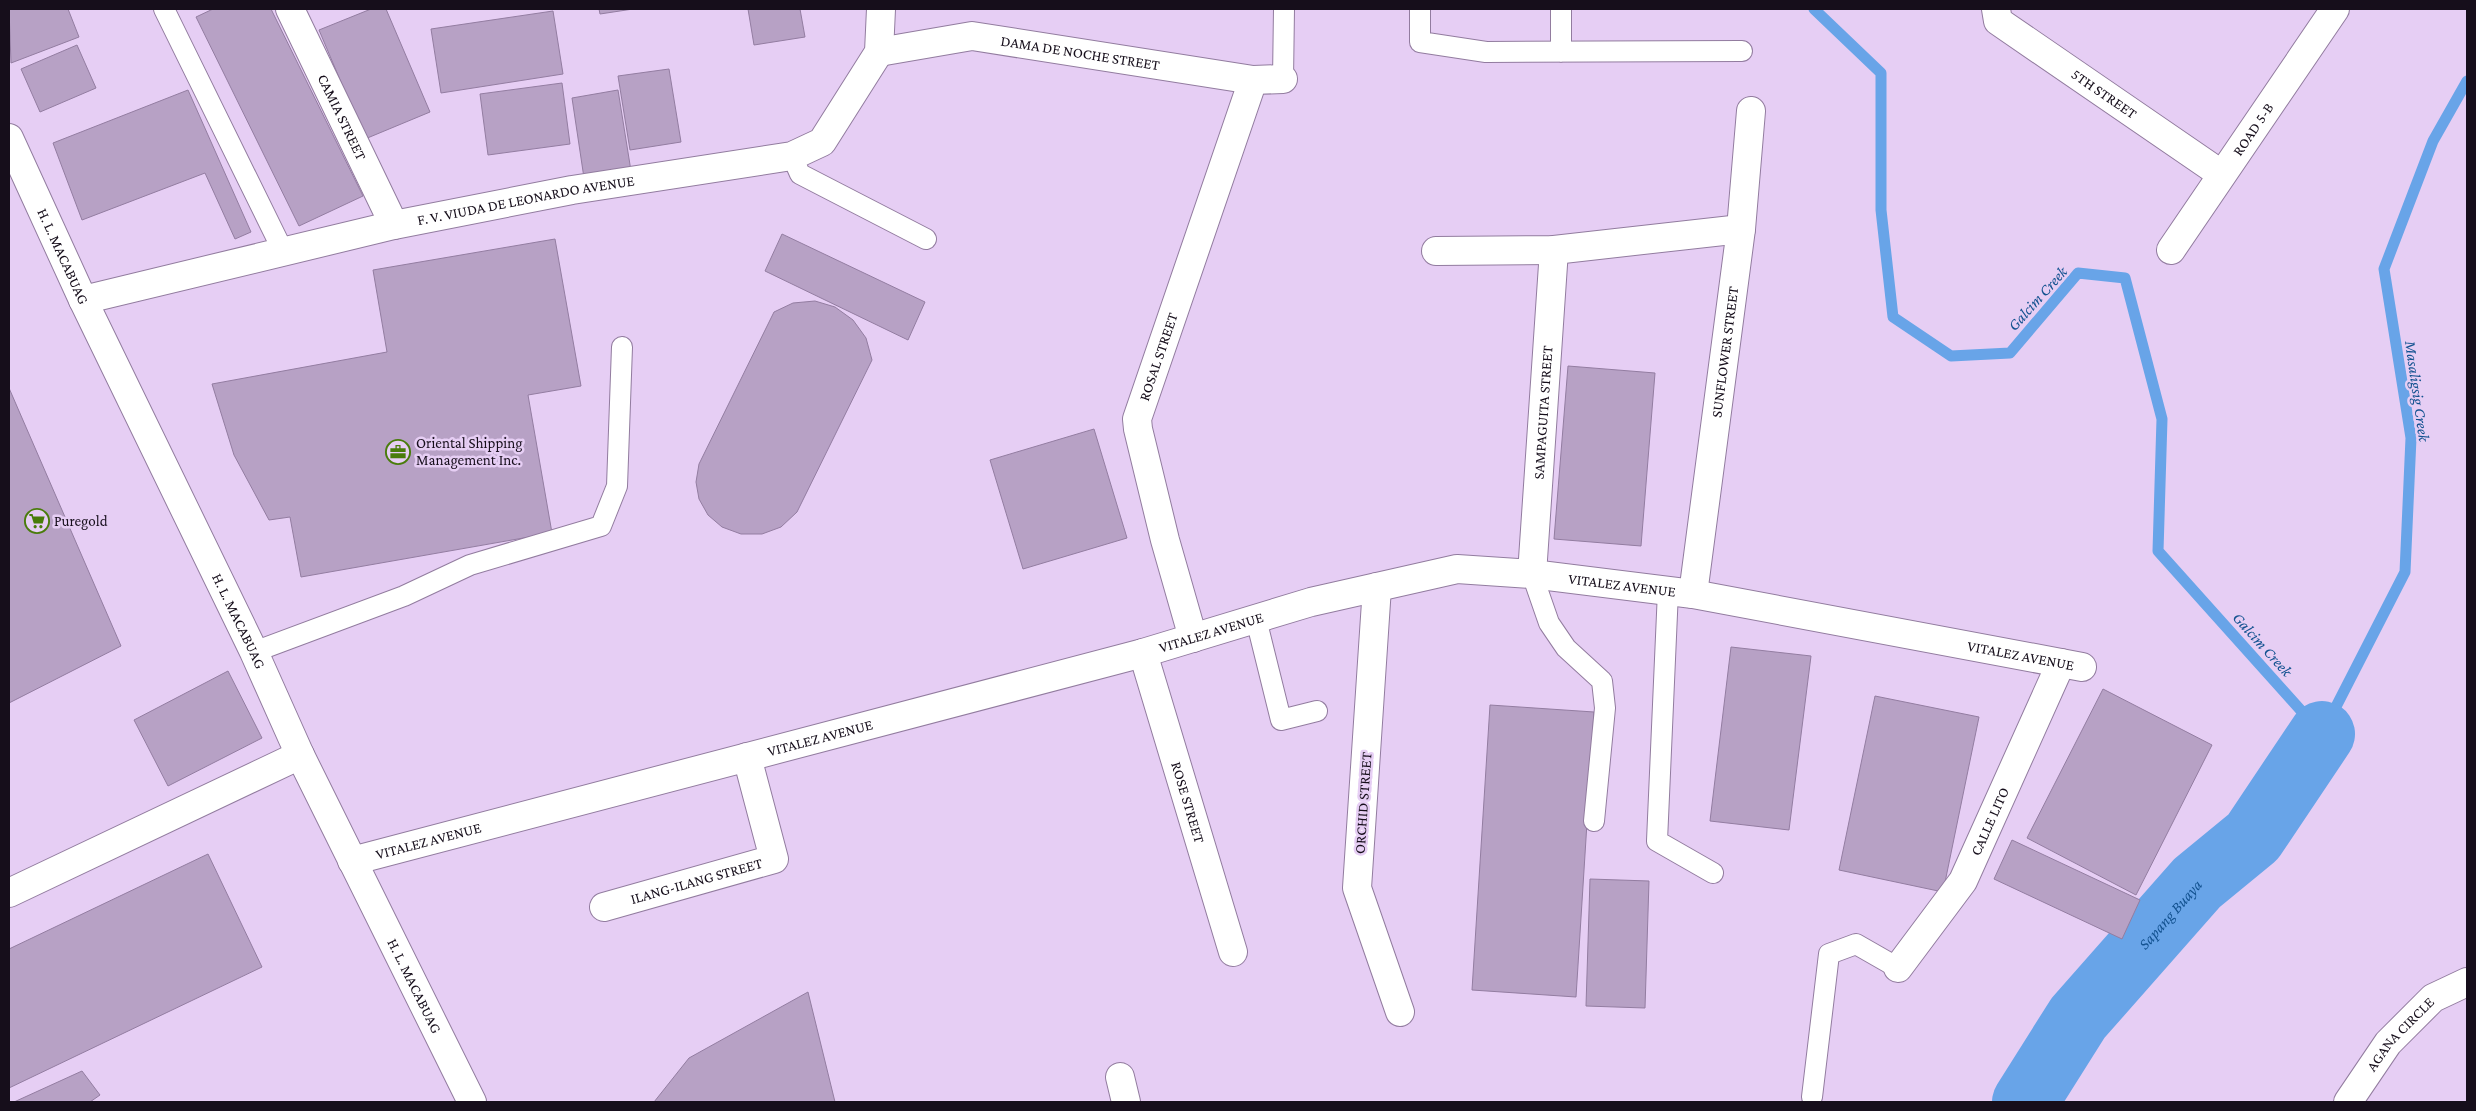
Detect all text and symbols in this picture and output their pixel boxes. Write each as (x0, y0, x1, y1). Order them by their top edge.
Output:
street label: DAMA DE NOCHE STREET (1000, 33, 1161, 73)
street label: 5TH STREET (2068, 66, 2140, 122)
street label: CAMIA STREET (315, 72, 370, 163)
street label: ROAD 5-B (2230, 100, 2277, 159)
street label: F. V. VIUDA DE LEONARDO AVENUE (416, 172, 636, 228)
street label: H. L. MACABUAG (34, 206, 92, 307)
water label: Galcim Creek (2004, 262, 2071, 334)
street label: SUNFLOWER STREET (1708, 285, 1741, 419)
street label: ROSAL STREET (1136, 311, 1181, 403)
water label: Masaligsig Creek (2401, 339, 2433, 444)
street label: SAMPAGUITA STREET (1530, 345, 1556, 480)
place label: Oriental Shipping Management Inc. (416, 435, 523, 469)
office icon: Oriental Shipping Management Inc. (385, 439, 411, 465)
supermarket icon: Puregold (24, 508, 50, 534)
place label: Puregold (54, 513, 108, 530)
street label: H. L. MACABUAG (209, 571, 268, 671)
street label: VITALEZ AVENUE (1567, 571, 1677, 600)
street label: VITALEZ AVENUE (1157, 609, 1265, 656)
water label: Galcim Creek (2230, 609, 2296, 681)
street label: VITALEZ AVENUE (1966, 638, 2075, 673)
street label: VITALEZ AVENUE (766, 716, 874, 759)
street label: ORCHID STREET (1351, 752, 1375, 854)
street label: ROSE STREET (1168, 760, 1208, 845)
street label: CALLE LITO (1967, 785, 2012, 858)
street label: VITALEZ AVENUE (374, 819, 483, 862)
street label: ILANG-ILANG STREET (629, 855, 764, 907)
water label: Sapang Buaya (2135, 876, 2205, 953)
street label: H. L. MACABUAG (384, 936, 445, 1036)
street label: AGANA CIRCLE (2363, 994, 2437, 1074)

